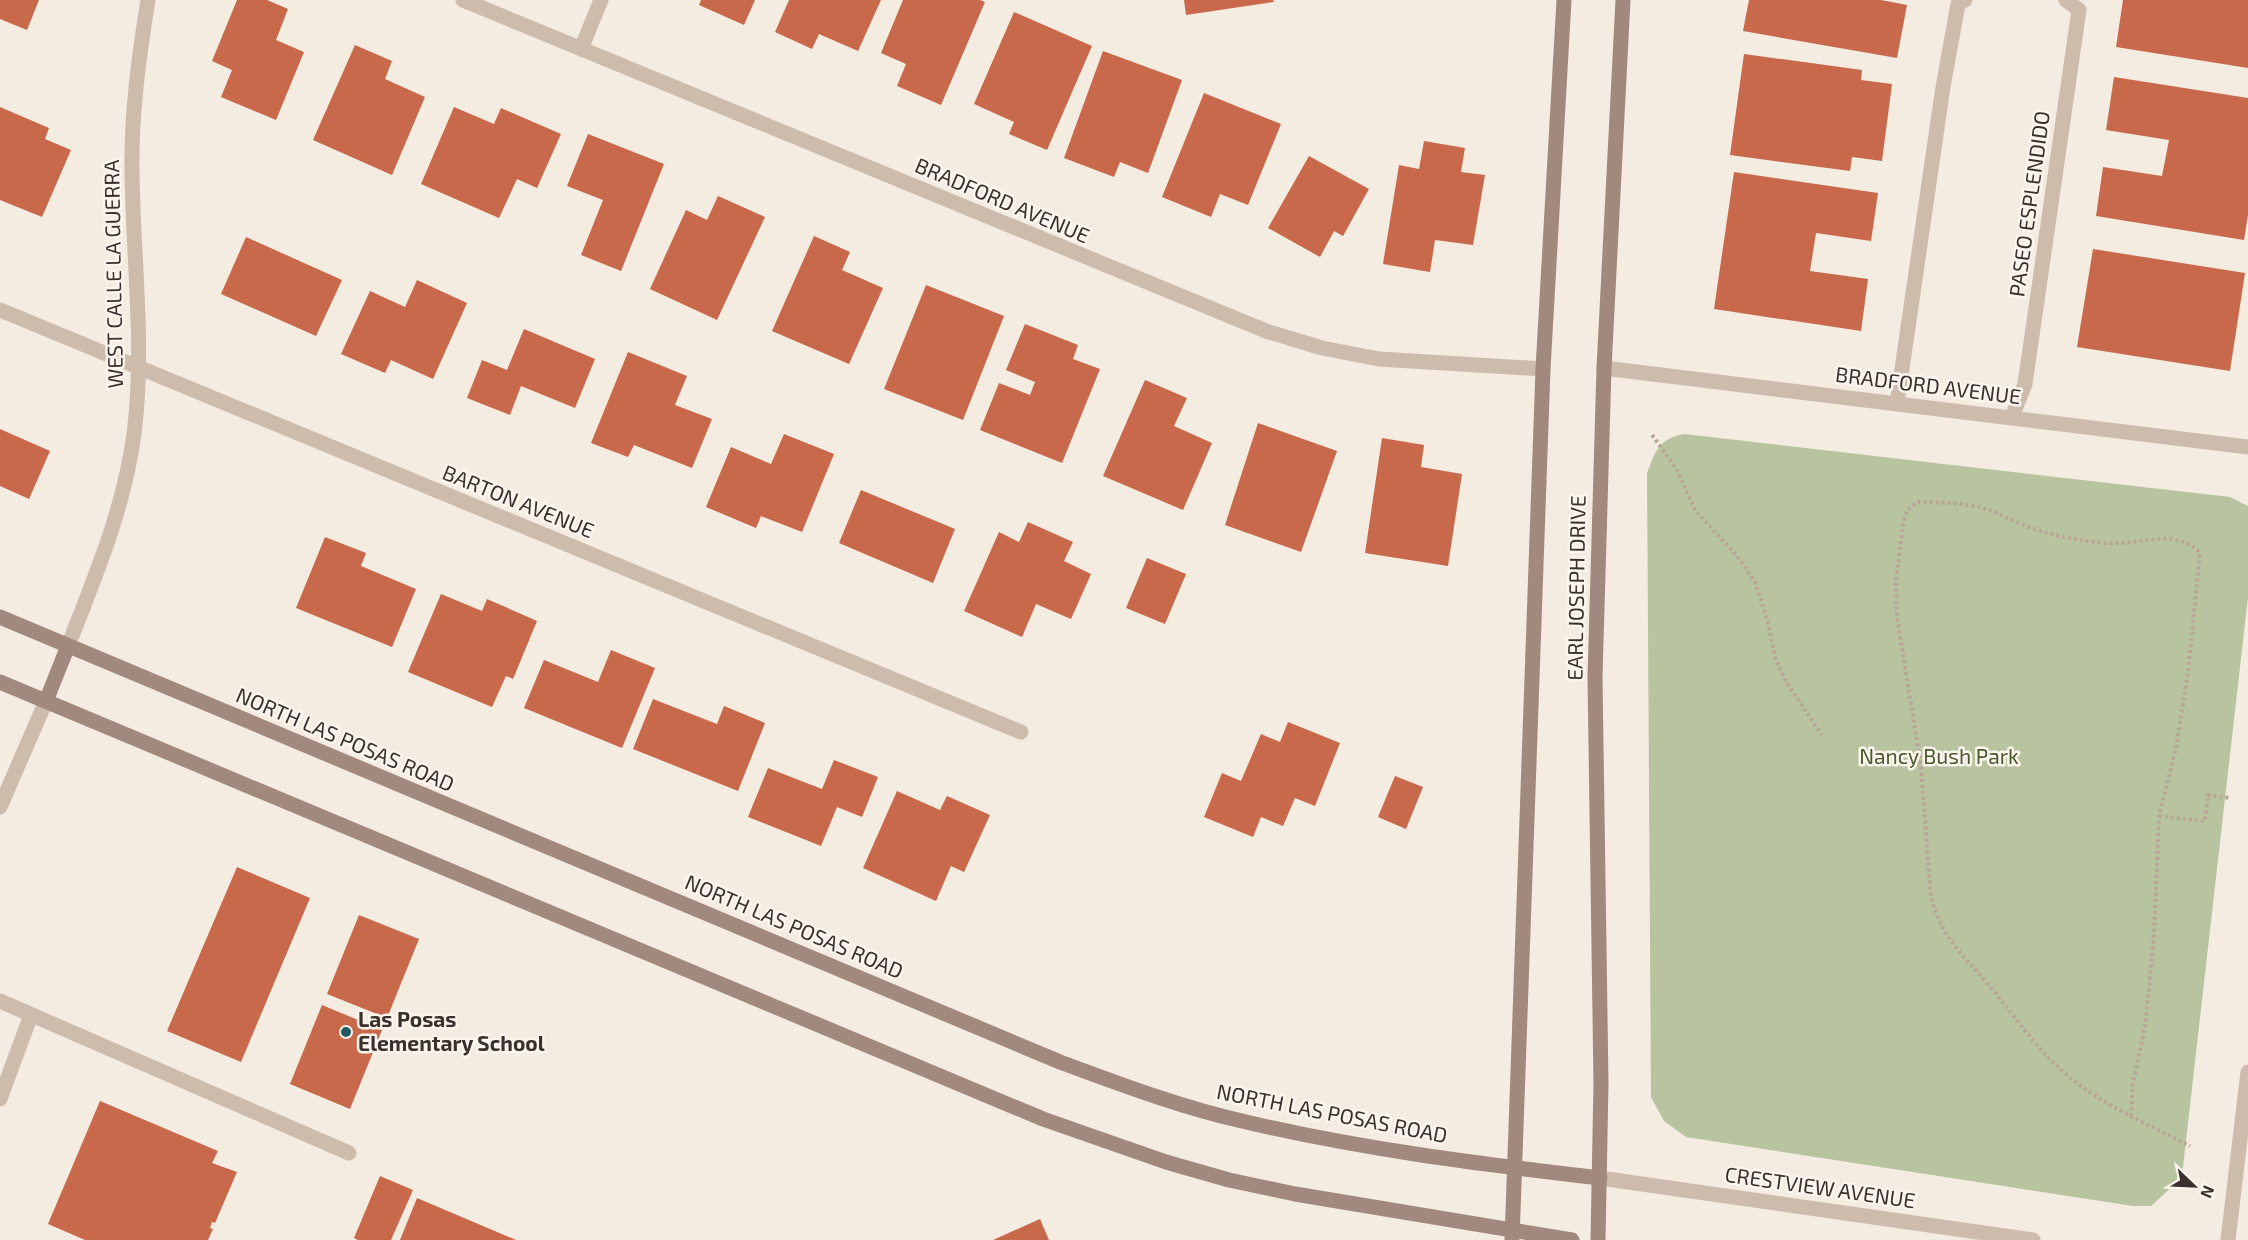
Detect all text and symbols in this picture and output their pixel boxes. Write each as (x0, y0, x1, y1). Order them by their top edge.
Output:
street label: PASEO ESPLENDIDO (2003, 109, 2054, 298)
street label: BRADFORD AVENUE (912, 152, 1093, 248)
street label: WEST CALLE LA GUERRA (98, 159, 127, 389)
street label: BRADFORD AVENUE (1834, 361, 2022, 408)
street label: BARTON AVENUE (439, 459, 598, 542)
street label: EARL JOSEPH DRIVE (1561, 495, 1590, 681)
street label: NORTH LAS POSAS ROAD (233, 681, 458, 796)
park label: Nancy Bush Park (1859, 743, 2019, 768)
street label: NORTH LAS POSAS ROAD (682, 868, 907, 983)
place label: Las Posas Elementary School (358, 1006, 545, 1056)
marker: Las Posas Elementary School (339, 1025, 353, 1039)
street label: NORTH LAS POSAS ROAD (1215, 1078, 1450, 1147)
north arrow (2164, 1156, 2224, 1216)
street label: CRESTVIEW AVENUE (1723, 1161, 1917, 1212)
text: N (2197, 1183, 2219, 1201)

